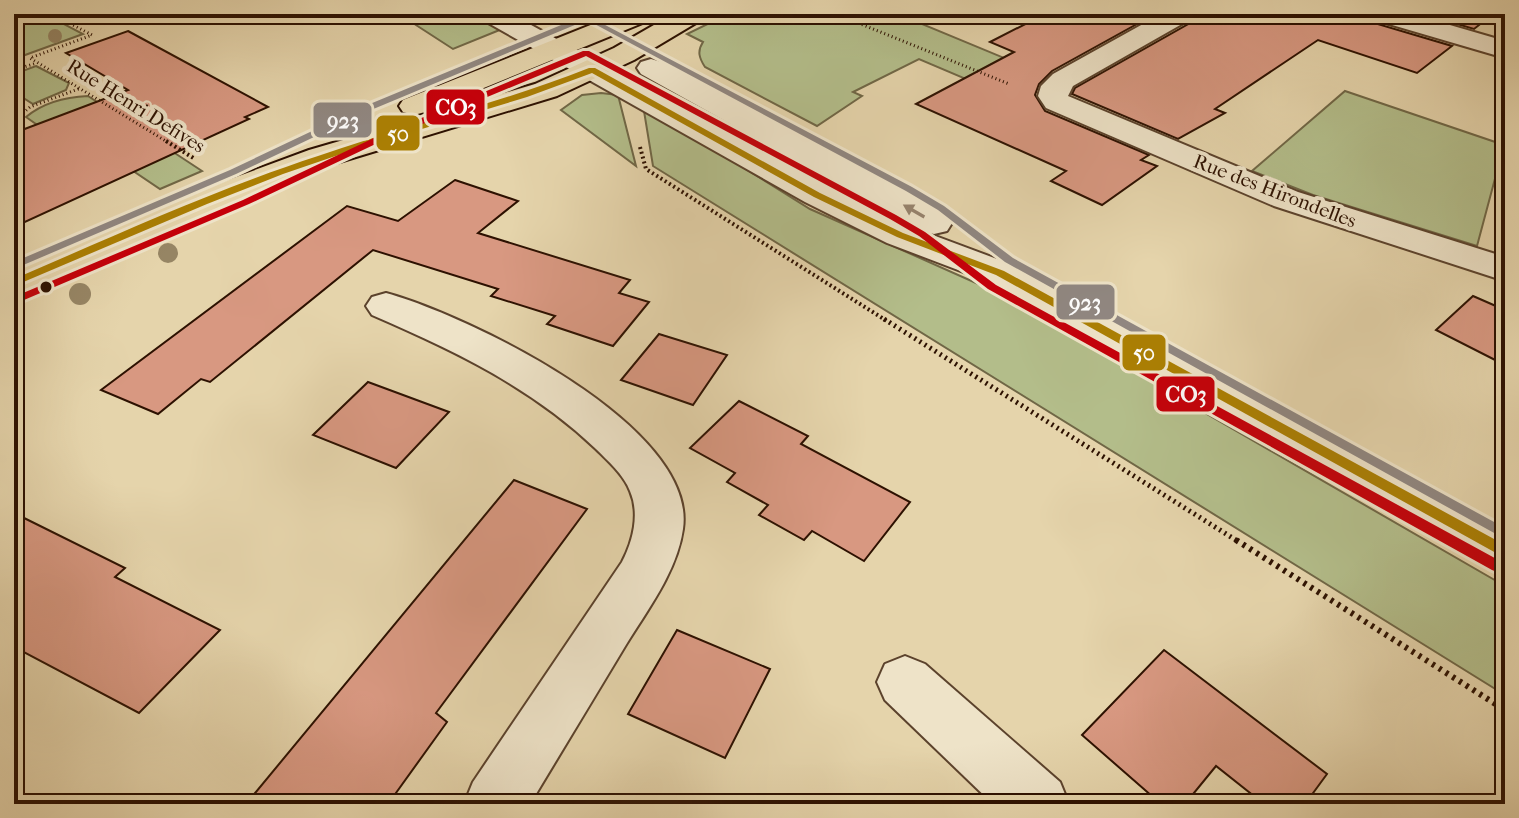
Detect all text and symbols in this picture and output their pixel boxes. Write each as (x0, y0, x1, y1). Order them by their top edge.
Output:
street label: Rue Henri Defives (63, 54, 209, 158)
line badge: CO3 (425, 88, 486, 126)
text: CO3 (435, 95, 477, 121)
line badge: 923 (312, 101, 373, 139)
text: 923 (326, 108, 359, 134)
line badge: 50 (375, 114, 421, 152)
text: 50 (387, 121, 409, 147)
street label: Rue des Hirondelles (1190, 149, 1360, 233)
one-way arrow (903, 204, 925, 218)
unlabelled marker (38, 279, 54, 295)
line badge: 923 (1055, 283, 1116, 321)
text: 923 (1068, 290, 1101, 316)
line badge: 50 (1121, 333, 1167, 372)
text: 50 (1133, 340, 1155, 366)
line badge: CO3 (1155, 375, 1216, 413)
text: CO3 (1165, 382, 1207, 408)

